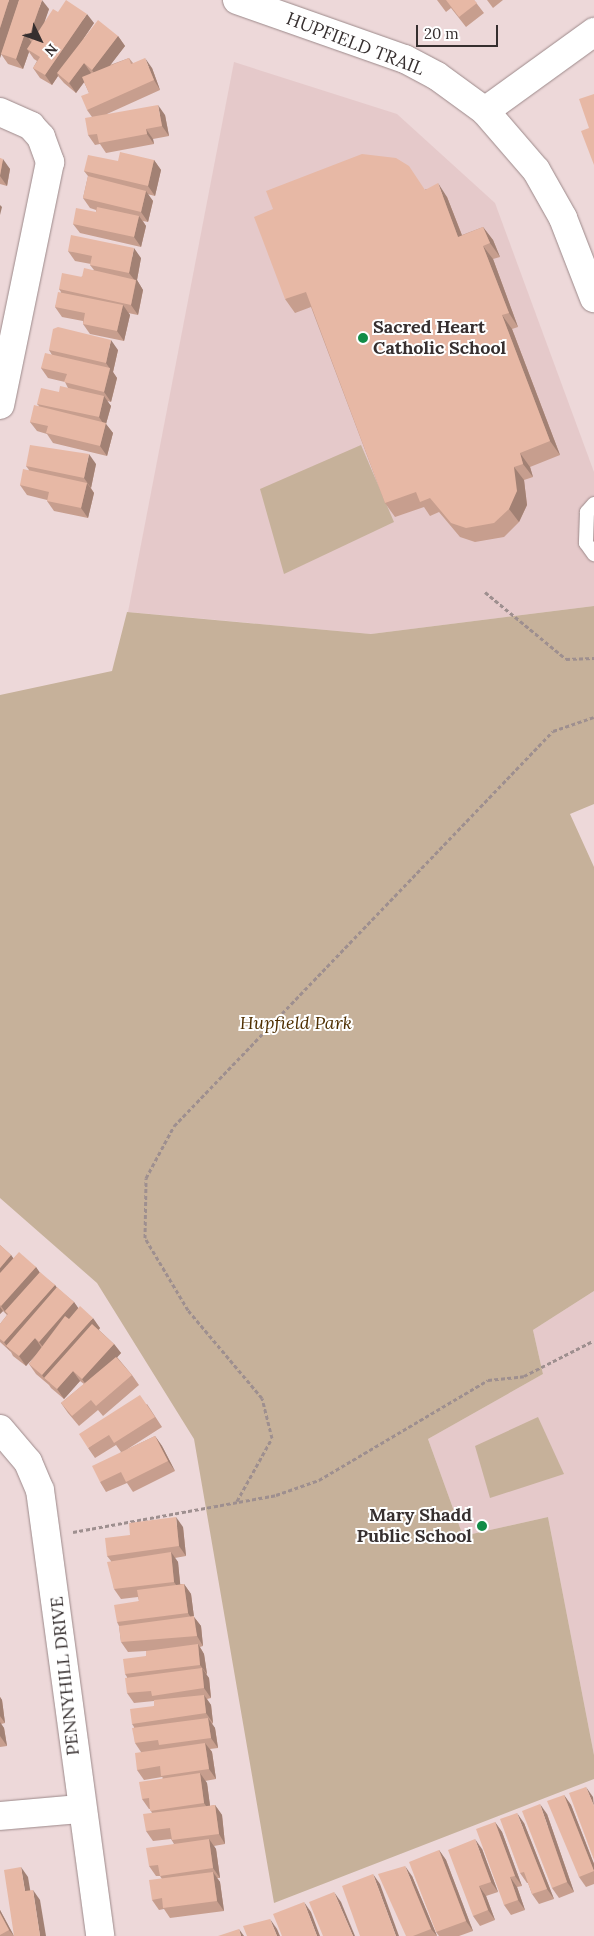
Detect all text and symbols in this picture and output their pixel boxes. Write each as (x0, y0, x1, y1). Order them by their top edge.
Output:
street label: HUPFIELD TRAIL (283, 8, 427, 80)
north arrow (15, 15, 65, 65)
scale bar (419, 15, 502, 47)
text: 20 m (424, 24, 459, 43)
text: N (41, 40, 61, 60)
place label: Sacred Heart Catholic School (373, 317, 506, 359)
marker: Sacred Heart Catholic School (357, 332, 369, 344)
park label: Hupfield Park (240, 1012, 352, 1034)
place label: Mary Shadd Public School (356, 1505, 472, 1548)
marker: Mary Shadd Public School (476, 1520, 488, 1532)
street label: PENNYHILL DRIVE (46, 1595, 84, 1757)

